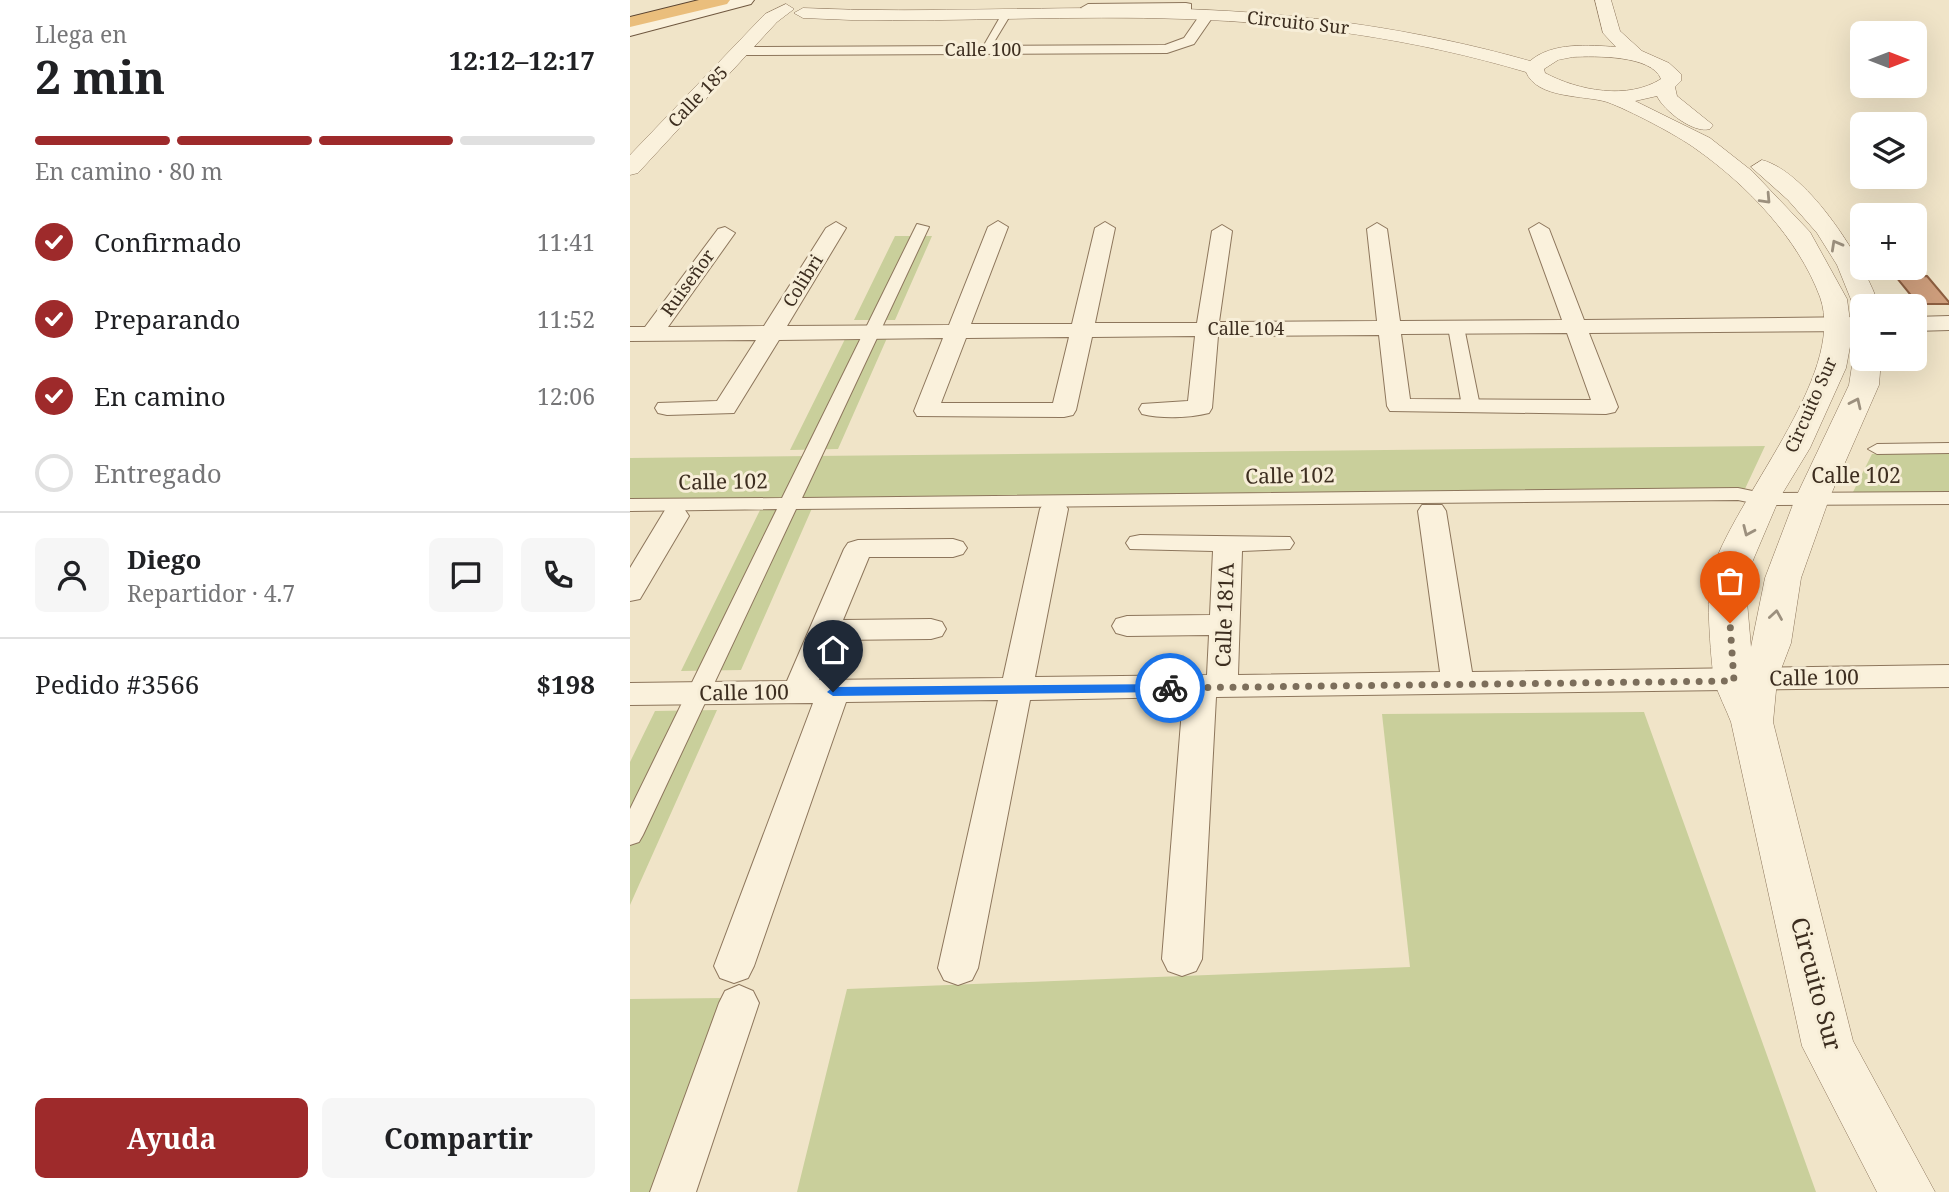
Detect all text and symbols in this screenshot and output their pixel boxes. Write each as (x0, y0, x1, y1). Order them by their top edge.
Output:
street label: Circuito Sur (1246, 5, 1351, 39)
text: Llega en (35, 18, 127, 50)
north arrow (1850, 21, 1927, 98)
map controls (1850, 21, 1927, 371)
street label: Calle 100 (945, 37, 1021, 61)
text: 12:12–12:17 (449, 42, 595, 78)
text: 2 min (35, 45, 165, 107)
street label: Calle 185 (662, 60, 733, 132)
button: layers (1850, 112, 1927, 189)
text: En camino · 80 m (35, 155, 223, 187)
one-way arrow (1757, 191, 1770, 204)
button: + (1850, 203, 1927, 280)
icon: check (35, 223, 73, 261)
text: Confirmado (94, 224, 241, 260)
text: 11:41 (537, 226, 595, 258)
one-way arrow (1831, 240, 1844, 252)
street label: Ruiseñor (655, 244, 720, 321)
street label: Colibri (777, 249, 828, 311)
button: − (1850, 294, 1927, 371)
icon: check (35, 300, 73, 338)
text: Preparando (94, 301, 241, 337)
text: 11:52 (537, 303, 595, 335)
street label: Calle 104 (1208, 316, 1284, 340)
street label: Circuito Sur (1778, 352, 1842, 456)
icon: check (35, 377, 73, 415)
text: En camino (94, 378, 226, 414)
text: 12:06 (537, 380, 595, 412)
one-way arrow (1848, 398, 1862, 410)
text: Entregado (94, 455, 222, 491)
street label: Calle 102 (1245, 460, 1335, 490)
street label: Calle 102 (1811, 461, 1901, 489)
street label: Calle 102 (678, 466, 768, 496)
one-way arrow (1742, 523, 1756, 536)
button: person (35, 538, 109, 612)
button: chat (429, 538, 503, 612)
button: phone (521, 538, 595, 612)
text: Diego (127, 541, 202, 577)
pin (1700, 551, 1760, 623)
street label: Calle 181A (1208, 562, 1240, 668)
icon: bag (1711, 562, 1749, 600)
text: Repartidor · 4.7 (127, 577, 295, 609)
one-way arrow (1768, 609, 1783, 620)
pin (803, 620, 863, 692)
icon: home (814, 631, 852, 669)
courier (1135, 653, 1205, 723)
street label: Calle 100 (1769, 662, 1859, 692)
text: Pedido #3566 (35, 666, 199, 702)
text: $198 (536, 666, 595, 702)
icon: bike (1151, 669, 1189, 707)
street label: Calle 100 (699, 677, 789, 707)
street label: Circuito Sur (1784, 913, 1851, 1054)
button: Ayuda (35, 1098, 308, 1178)
button: Compartir (322, 1098, 595, 1178)

